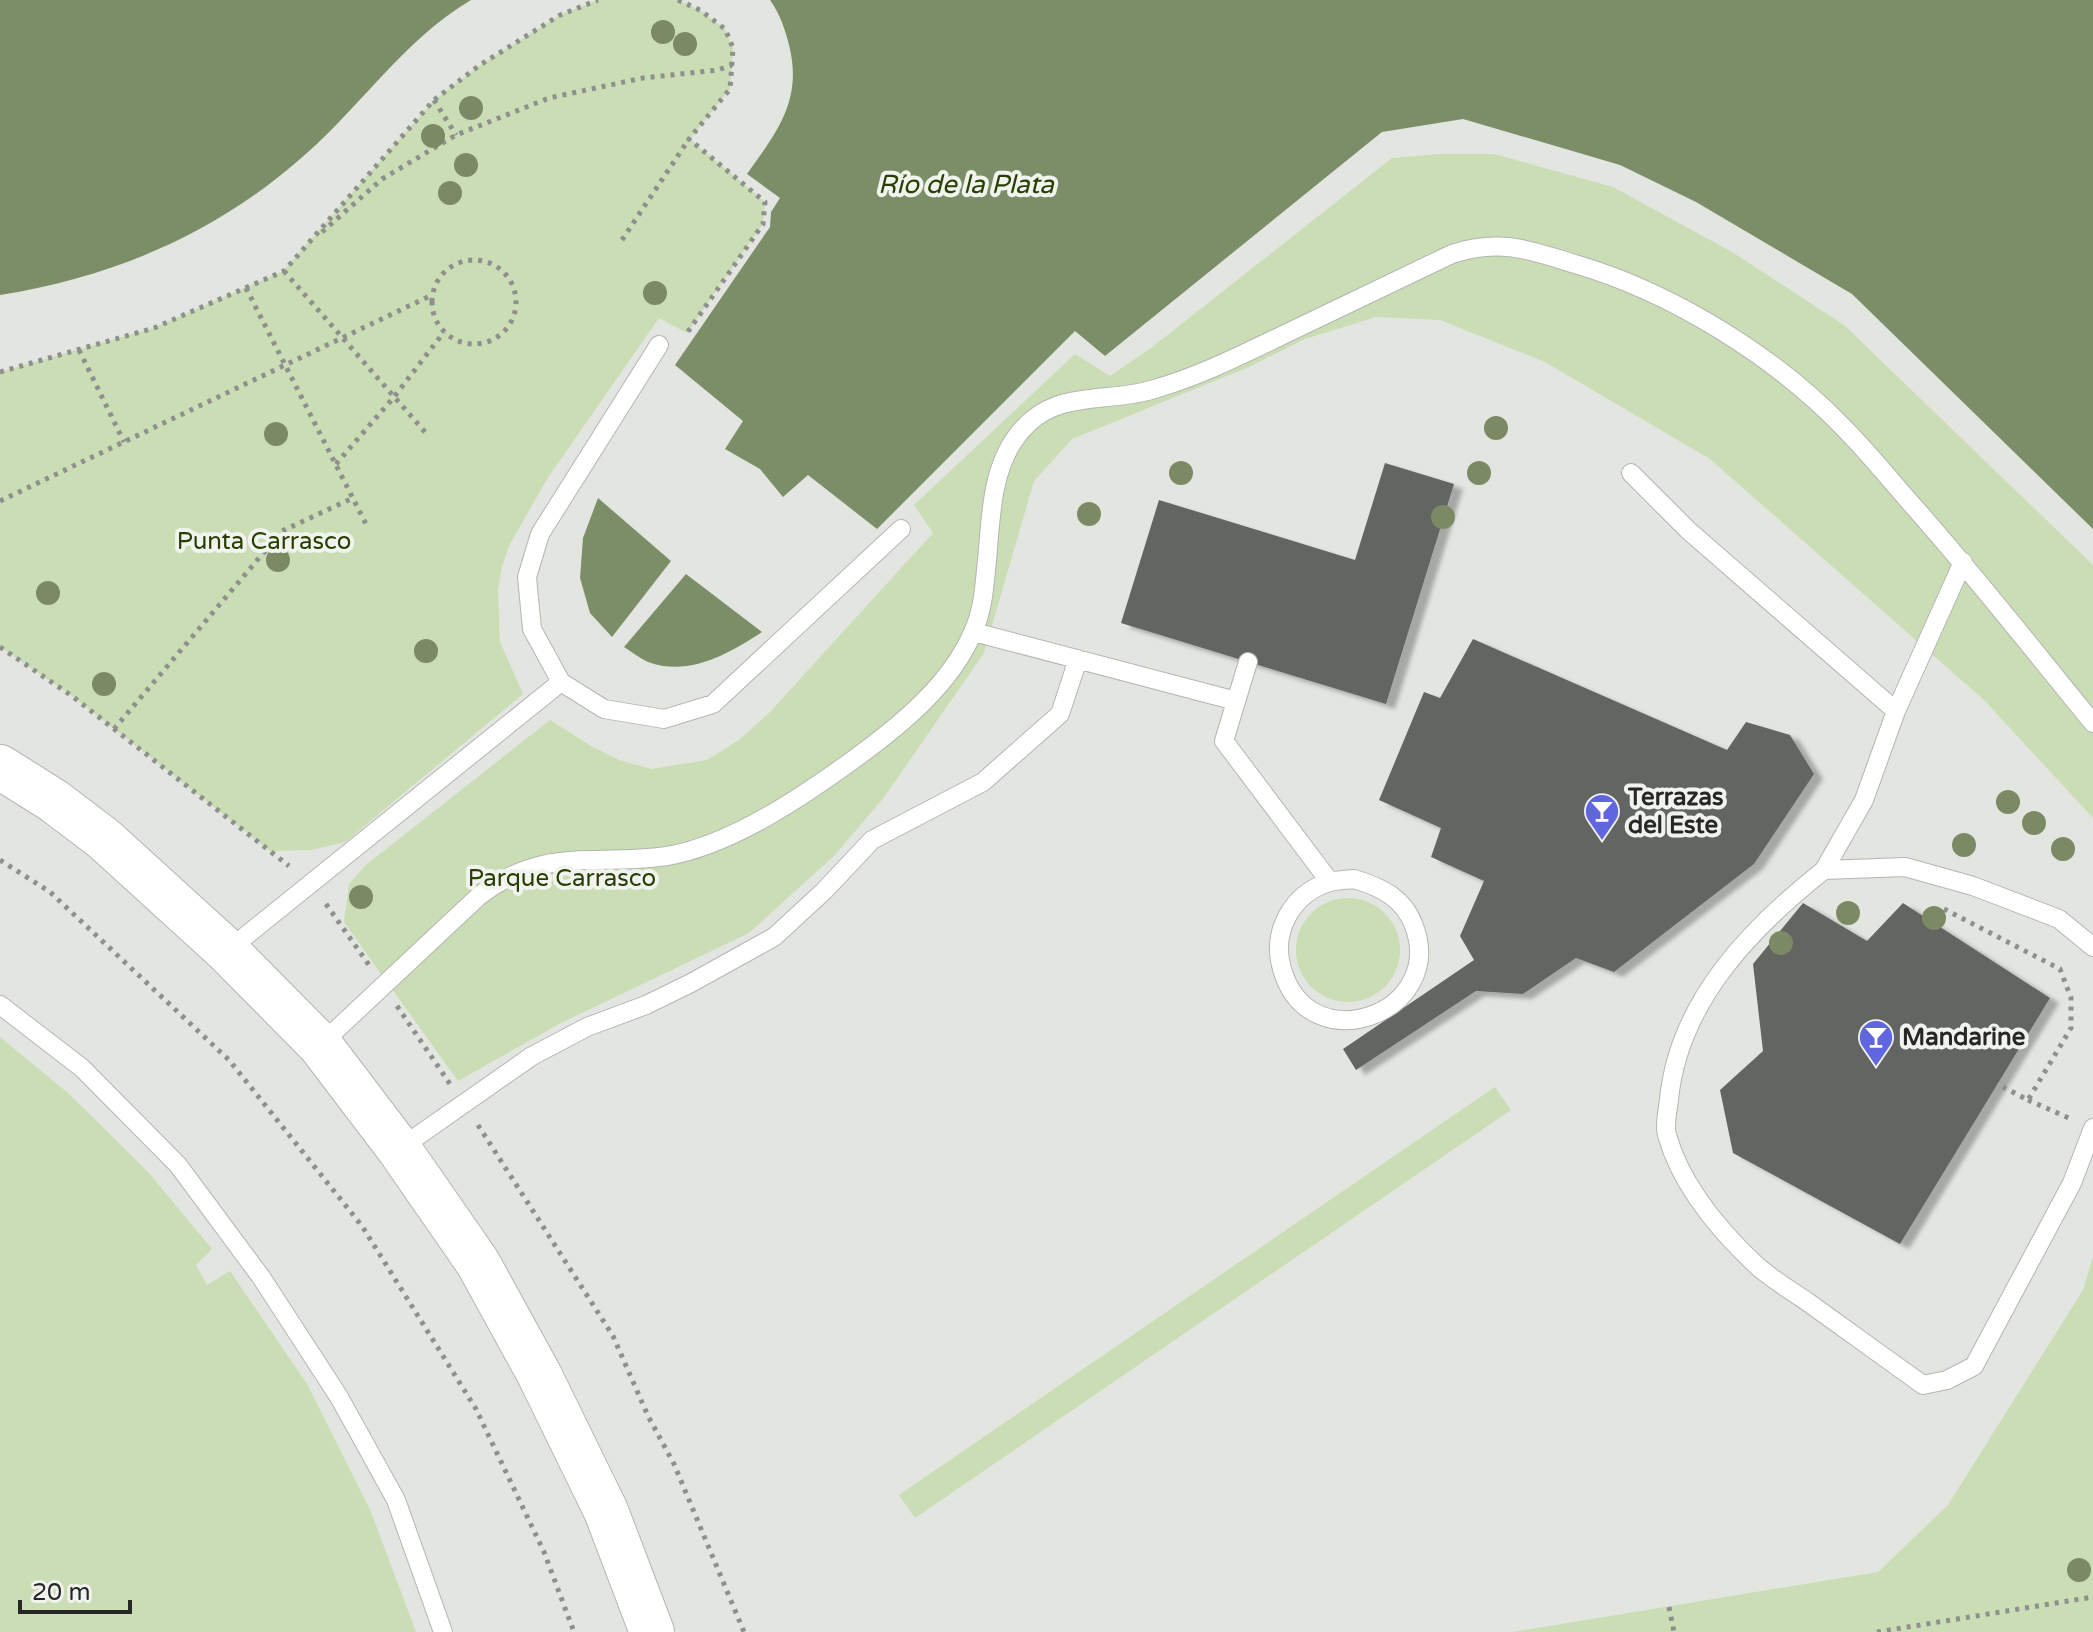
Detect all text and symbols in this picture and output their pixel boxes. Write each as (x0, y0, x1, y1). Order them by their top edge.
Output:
water label: Río de la Plata (878, 169, 1055, 200)
park label: Punta Carrasco (177, 527, 351, 556)
place label: Terrazas del Este (1627, 783, 1724, 840)
bar icon: Terrazas del Este (1583, 792, 1621, 842)
park label: Parque Carrasco (468, 864, 656, 893)
bar icon: Mandarine (1857, 1018, 1895, 1068)
place label: Mandarine (1902, 1023, 2026, 1052)
scale bar (20, 1564, 130, 1614)
text: 20 m (32, 1578, 90, 1607)

